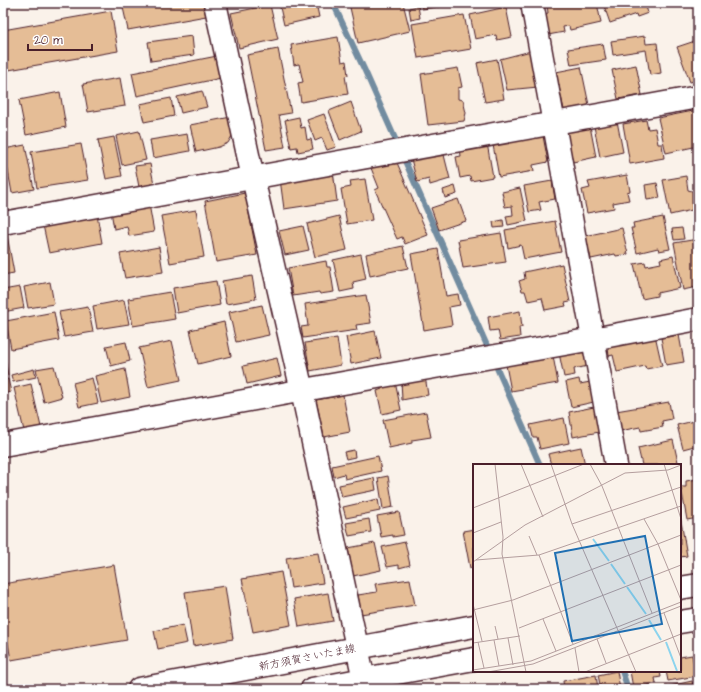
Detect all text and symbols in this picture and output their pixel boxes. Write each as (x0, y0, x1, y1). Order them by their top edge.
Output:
scale bar (28, 26, 92, 52)
text: 20 m (34, 32, 63, 49)
inset map (473, 464, 681, 672)
street label: 新方須賀さいたま線 (257, 641, 357, 674)

